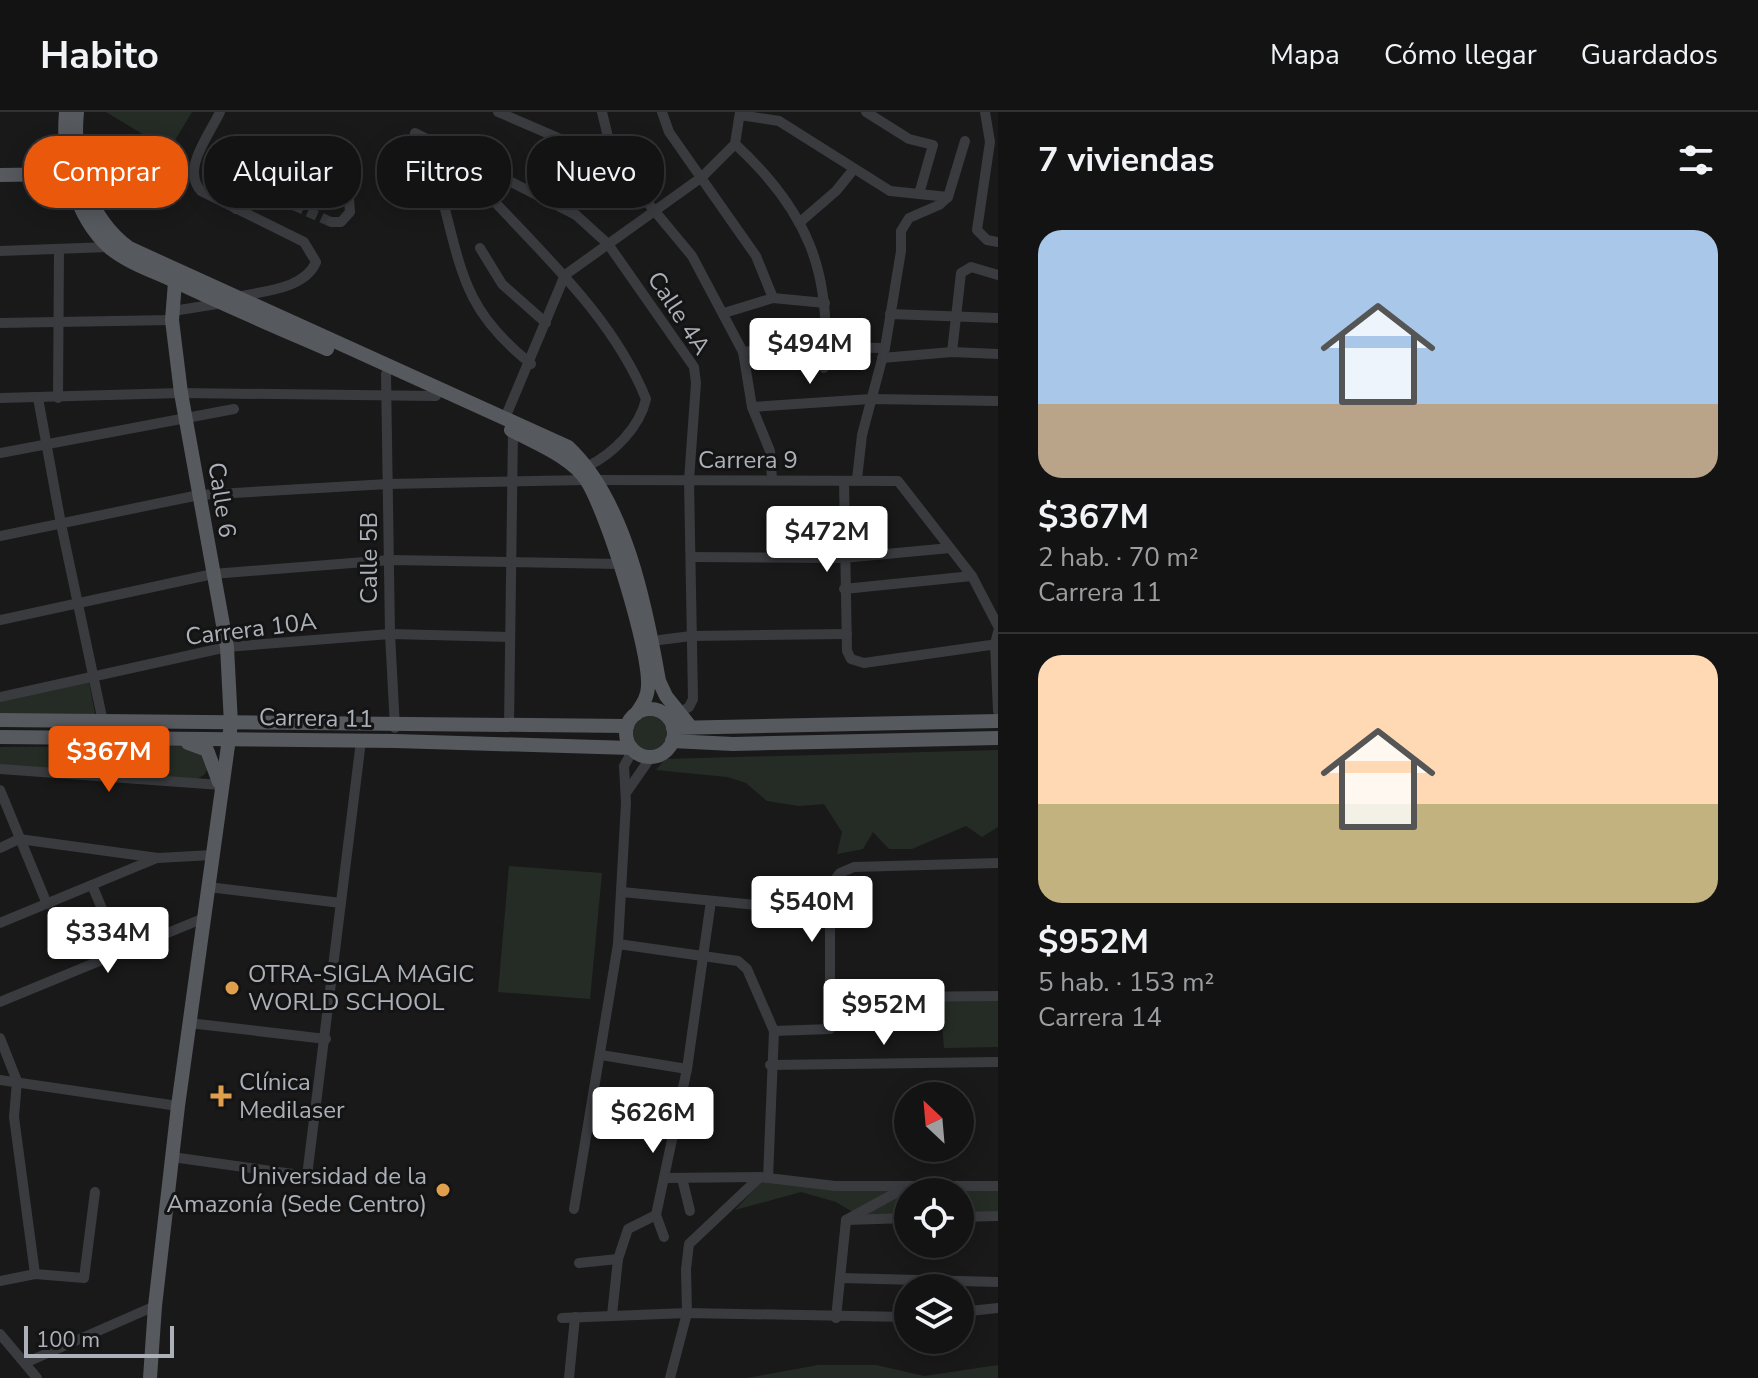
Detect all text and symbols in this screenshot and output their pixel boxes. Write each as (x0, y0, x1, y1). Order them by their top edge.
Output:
text: Habito (40, 30, 159, 81)
text: Mapa (1270, 36, 1340, 74)
text: Cómo llegar (1384, 36, 1537, 74)
text: Guardados (1581, 36, 1718, 74)
chip: Comprar (24, 136, 188, 208)
chip: Alquilar (204, 136, 361, 208)
chip: Filtros (377, 136, 511, 208)
chip: Nuevo (527, 136, 664, 208)
text: 7 viviendas (1038, 137, 1215, 183)
icon: filters (1674, 138, 1718, 182)
street label: Calle 4A (640, 265, 718, 361)
icon: home (1306, 282, 1450, 426)
pin: $494M (754, 318, 866, 386)
text: $494M (768, 326, 852, 361)
street label: Carrera 9 (698, 444, 798, 476)
street label: Calle 6 (200, 460, 244, 540)
text: $367M (1038, 494, 1149, 540)
pin: $472M (771, 506, 883, 574)
street label: Calle 5B (353, 512, 385, 604)
text: $472M (785, 514, 869, 549)
text: 2 hab. · 70 m² (1038, 540, 1199, 575)
text: Carrera 11 (1038, 575, 1162, 610)
street label: Carrera 10A (184, 605, 319, 653)
street label: Carrera 11 (259, 701, 373, 735)
icon: home (1306, 707, 1450, 851)
pin: $367M (53, 726, 165, 794)
text: $367M (67, 734, 151, 769)
pin: $540M (756, 876, 868, 944)
text: $540M (770, 884, 854, 919)
pin: $334M (52, 907, 164, 975)
text: $334M (66, 915, 150, 950)
text: $952M (1038, 919, 1149, 965)
place label: OTRA-SIGLA MAGIC WORLD SCHOOL (248, 958, 474, 1018)
text: 5 hab. · 153 m² (1038, 965, 1214, 1000)
marker: OTRA-SIGLA MAGIC WORLD SCHOOL (223, 979, 241, 997)
pin: $952M (828, 979, 940, 1047)
text: $952M (842, 987, 926, 1022)
text: Carrera 14 (1038, 1000, 1162, 1035)
place label: Clínica Medilaser (239, 1066, 345, 1126)
north arrow (894, 1082, 974, 1162)
map controls (894, 1082, 974, 1354)
marker: Clínica Medilaser (210, 1085, 232, 1107)
pin: $626M (597, 1087, 709, 1155)
text: $626M (611, 1095, 695, 1130)
place label: Universidad de la Amazonía (Sede Centro) (167, 1160, 427, 1220)
button: locate (894, 1178, 974, 1258)
marker: Universidad de la Amazonía (Sede Centro) (434, 1181, 452, 1199)
button: layers (894, 1274, 974, 1354)
scale bar (24, 1322, 174, 1358)
text: 100 m (36, 1325, 100, 1355)

